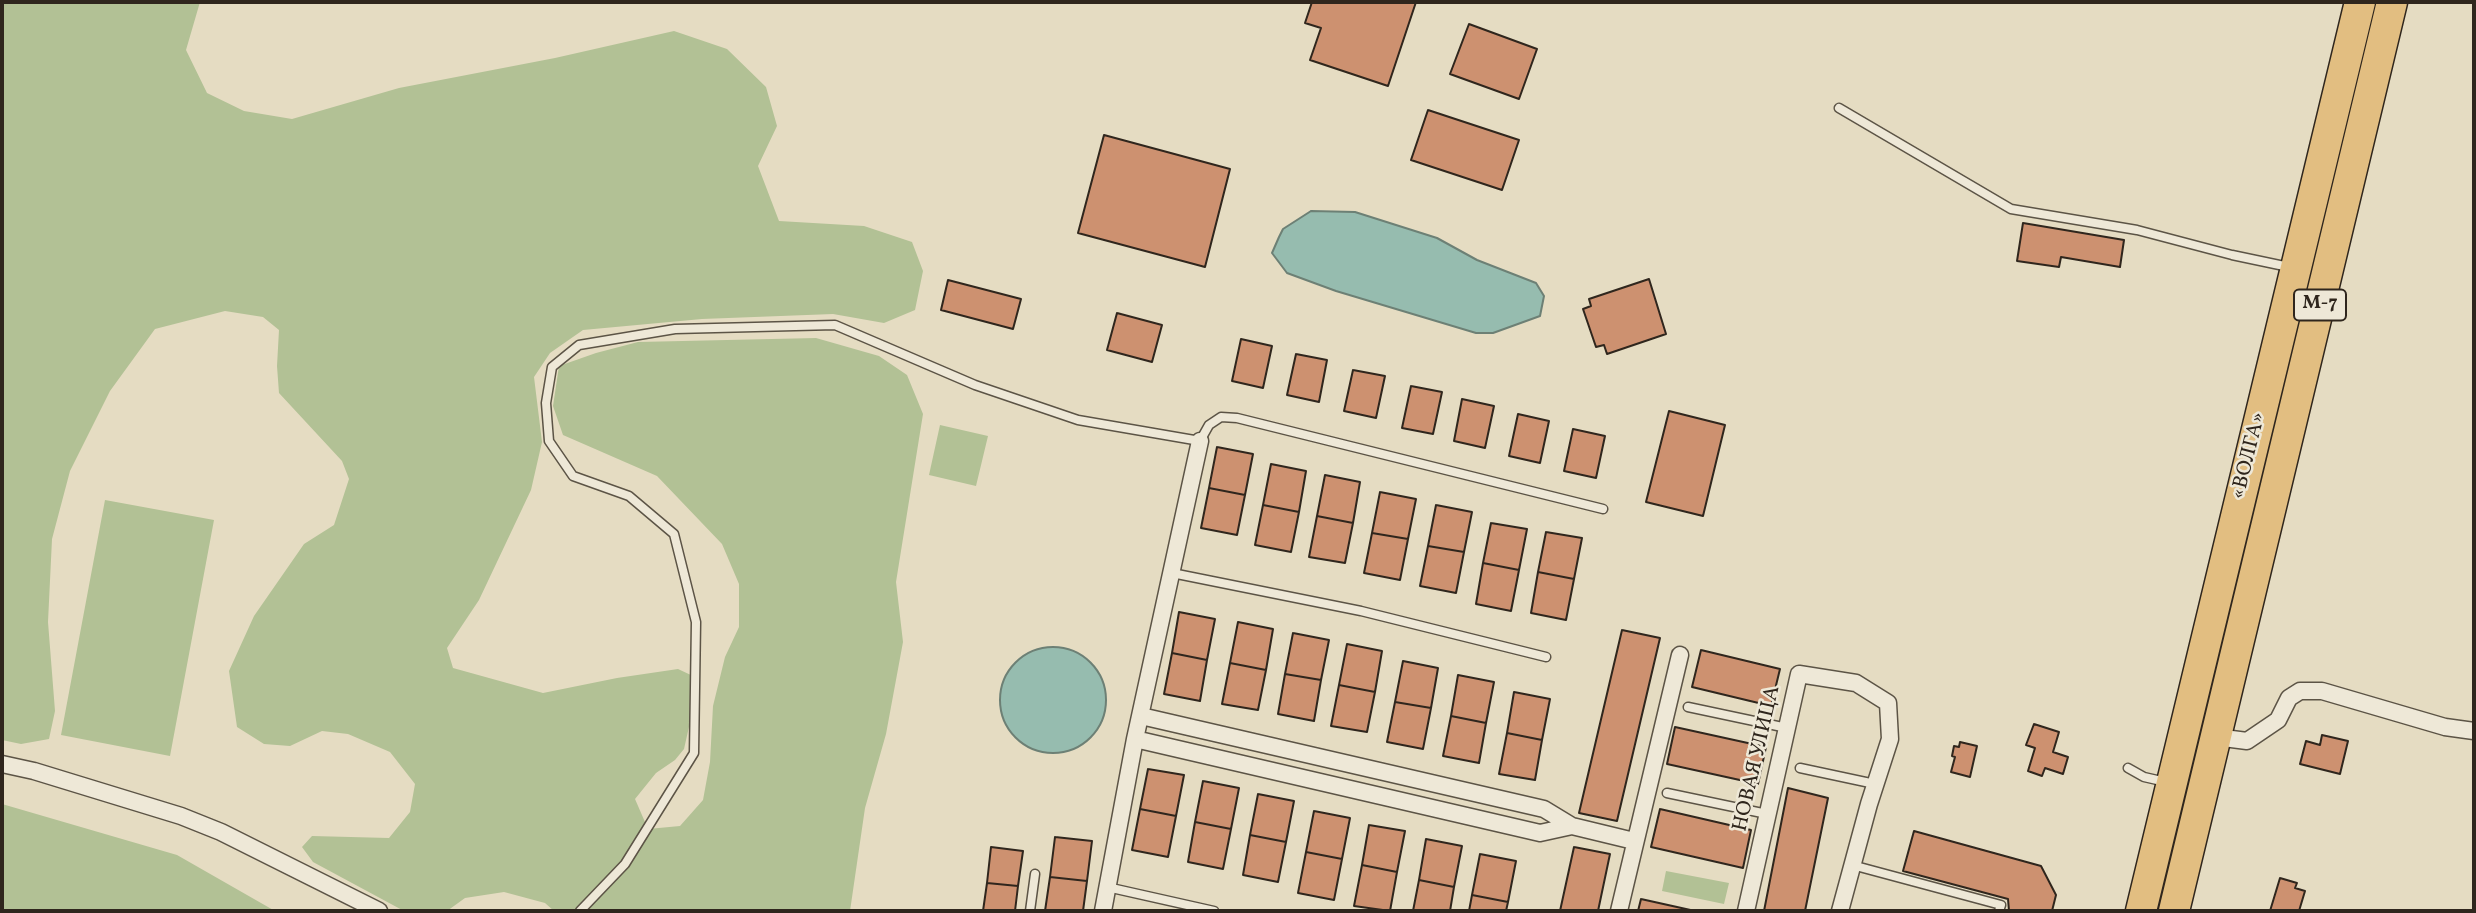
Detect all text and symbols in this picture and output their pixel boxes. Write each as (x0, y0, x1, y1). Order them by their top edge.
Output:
road number: М-7 (2294, 290, 2346, 320)
street label: «ВОЛГА» (2227, 410, 2273, 502)
street label: НОВАЯ УЛИЦА (1729, 684, 1787, 834)

